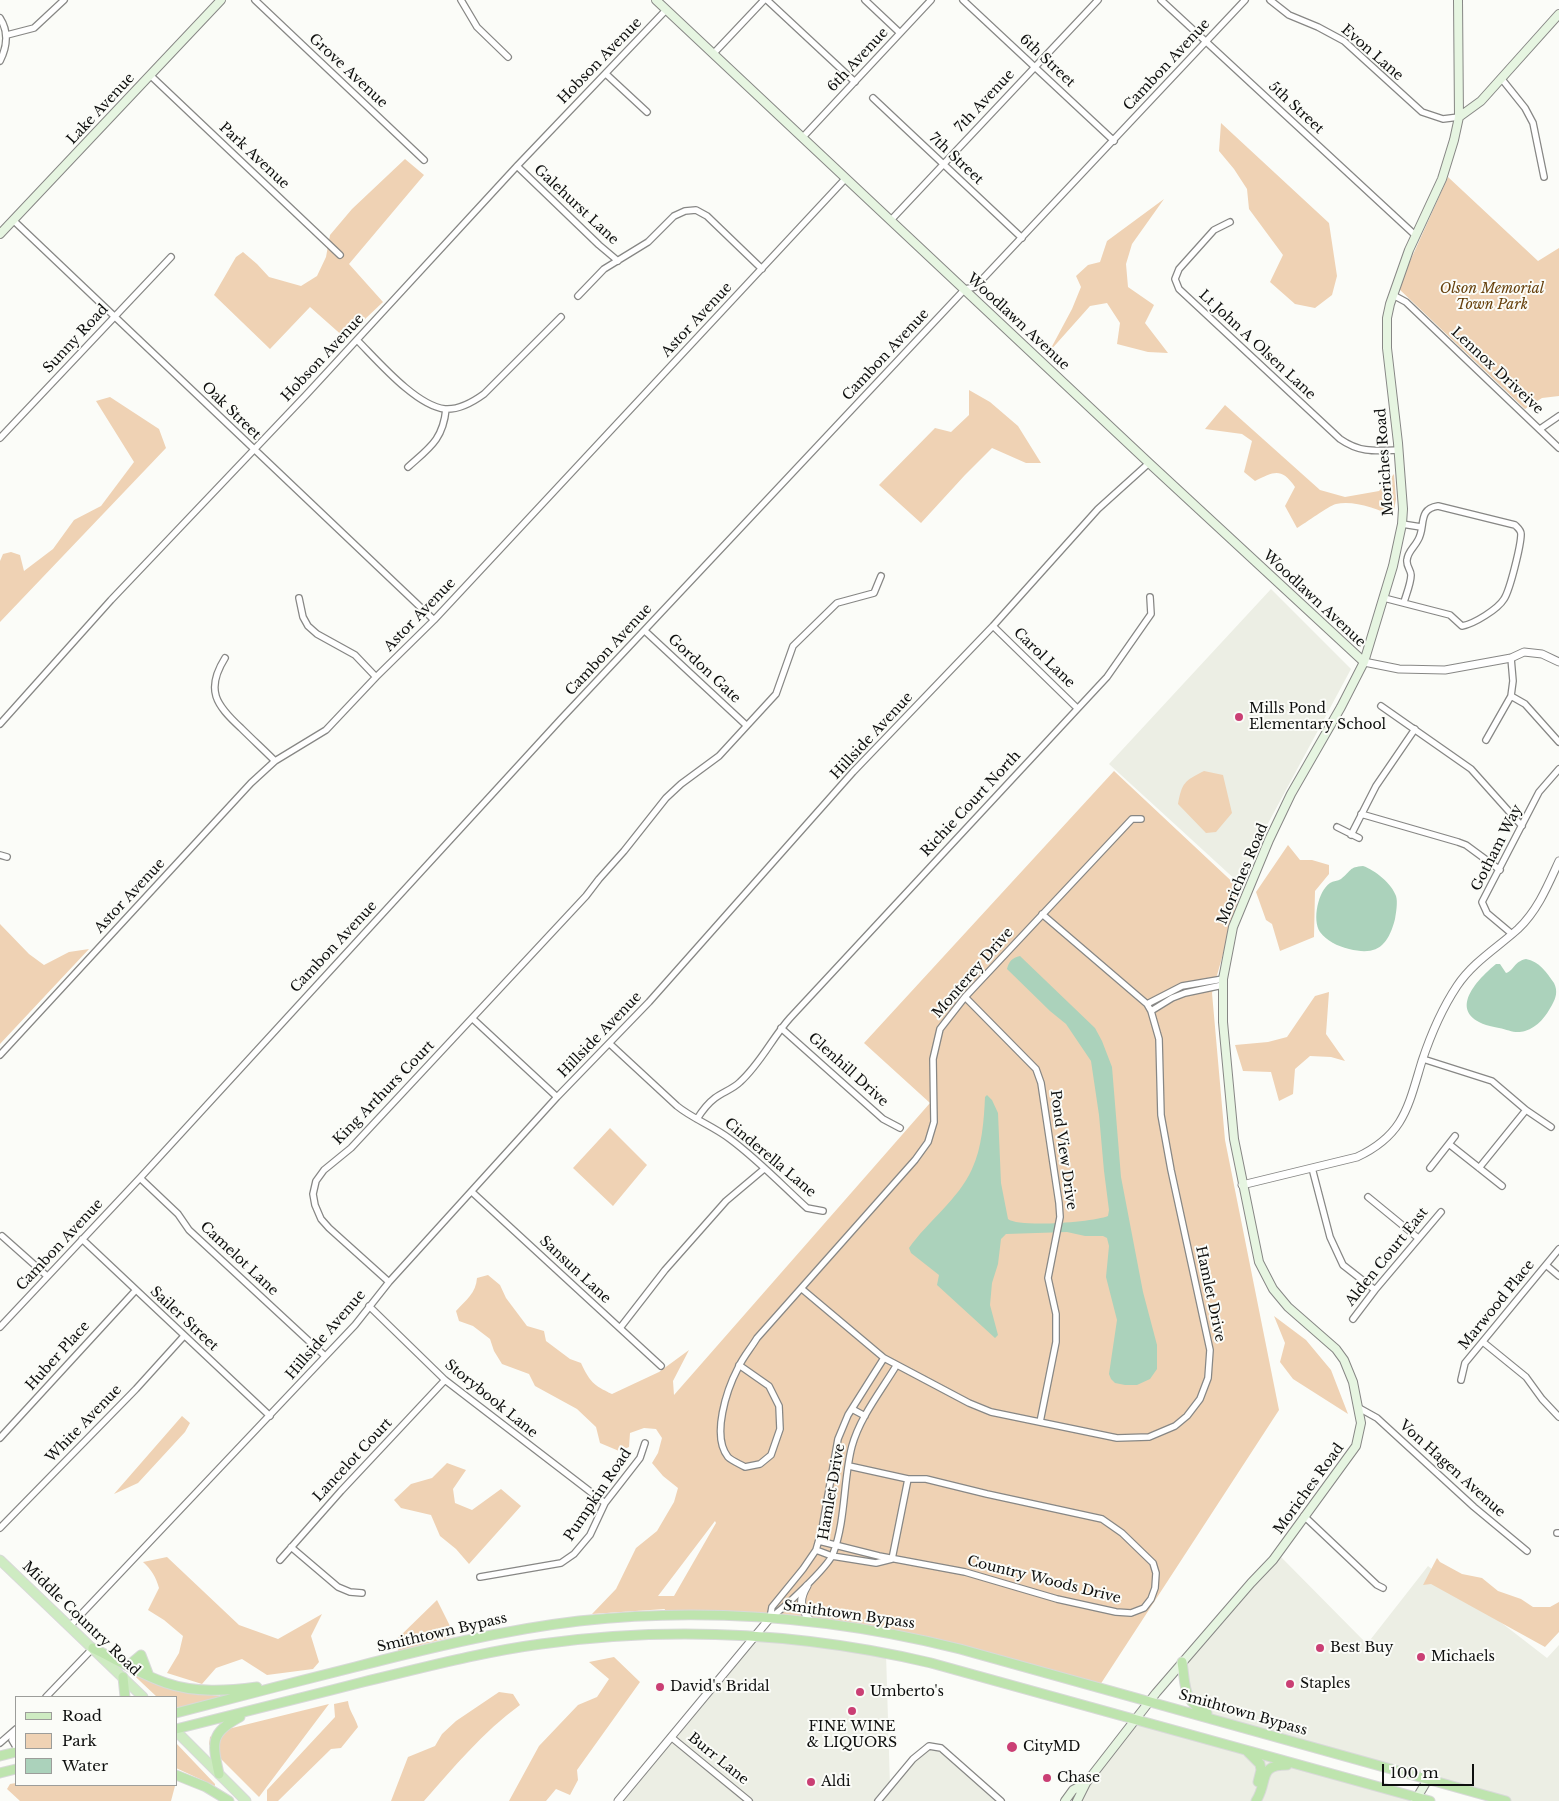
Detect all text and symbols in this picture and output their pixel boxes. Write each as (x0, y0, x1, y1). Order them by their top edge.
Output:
street label: Hobson Avenue (555, 14, 645, 108)
street label: Cambon Avenue (1120, 16, 1214, 114)
street label: Evon Lane (1338, 22, 1406, 84)
street label: 6th Avenue (824, 25, 892, 95)
street label: Grove Avenue (305, 30, 391, 112)
street label: 6th Street (1016, 31, 1078, 91)
street label: 7th Avenue (952, 66, 1018, 136)
street label: Lake Avenue (64, 70, 138, 148)
street label: 5th Street (1265, 78, 1327, 138)
street label: Park Avenue (215, 119, 293, 193)
street label: 7th Street (925, 130, 987, 188)
street label: Galehurst Lane (530, 162, 622, 248)
street label: Woodlawn Avenue (963, 270, 1073, 374)
street label: Astor Avenue (658, 279, 736, 361)
park label: Olson Memorial Town Park (1440, 281, 1544, 314)
street label: Lt John A Olsen Lane (1195, 287, 1319, 403)
street label: Sunny Road (40, 301, 112, 377)
street label: Cambon Avenue (839, 306, 933, 404)
street label: Hobson Avenue (278, 311, 368, 405)
street label: Lennox Driveive (1447, 324, 1547, 418)
street label: Oak Street (198, 379, 264, 443)
street label: Moriches Road (1373, 407, 1397, 517)
street label: Woodlawn Avenue (1259, 547, 1369, 651)
street label: Astor Avenue (381, 575, 459, 655)
street label: Cambon Avenue (562, 601, 656, 699)
street label: Carol Lane (1010, 625, 1078, 691)
street label: Gordon Gate (664, 631, 744, 707)
street label: Hillside Avenue (827, 689, 917, 783)
place label: Mills Pond Elementary School (1249, 701, 1386, 734)
marker: Mills Pond Elementary School (1233, 711, 1245, 723)
street label: Richie Court North (918, 748, 1024, 860)
street label: Gotham Way (1468, 802, 1526, 894)
street label: Moriches Road (1214, 821, 1272, 927)
street label: Astor Avenue (91, 855, 169, 937)
street label: Cambon Avenue (287, 898, 381, 996)
street label: Monterey Drive (929, 924, 1017, 1022)
street label: Hillside Avenue (555, 989, 645, 1081)
street label: Glenhill Drive (805, 1030, 891, 1110)
street label: King Arthurs Court (330, 1037, 438, 1149)
street label: Pond View Drive (1046, 1089, 1080, 1211)
street label: Cinderella Lane (721, 1115, 819, 1201)
street label: Cambon Avenue (13, 1196, 107, 1294)
street label: Alden Court East (1342, 1204, 1432, 1310)
street label: Camelot Lane (196, 1219, 282, 1299)
street label: Sansun Lane (536, 1233, 614, 1307)
street label: Hamlet Drive (1192, 1245, 1228, 1343)
street label: Marwood Place (1456, 1257, 1538, 1353)
street label: Sailer Street (146, 1283, 222, 1355)
street label: Hillside Avenue (283, 1287, 369, 1383)
street label: Huber Place (23, 1318, 93, 1394)
street label: Storybook Lane (441, 1356, 541, 1442)
street label: White Avenue (43, 1382, 125, 1466)
street label: Lancelot Court (310, 1415, 396, 1505)
street label: Von Hagen Avenue (1396, 1417, 1508, 1521)
street label: Moriches Road (1270, 1440, 1348, 1538)
street label: Hamlet Drive (815, 1442, 849, 1542)
street label: Pumpkin Road (561, 1446, 635, 1544)
street label: Country Woods Drive (965, 1553, 1123, 1607)
street label: Middle Country Road (19, 1558, 143, 1680)
street label: Smithtown Bypass (782, 1597, 916, 1633)
street label: Smithtown Bypass (375, 1610, 509, 1656)
place label: Best Buy (1330, 1640, 1393, 1656)
marker: Best Buy (1314, 1642, 1326, 1654)
place label: Michaels (1431, 1649, 1495, 1665)
marker: Michaels (1415, 1651, 1427, 1663)
place label: Staples (1300, 1676, 1350, 1692)
marker: Staples (1284, 1678, 1296, 1690)
place label: David's Bridal (670, 1679, 770, 1695)
marker: David's Bridal (654, 1681, 666, 1693)
place label: Umberto's (870, 1684, 944, 1700)
marker: Umberto's (854, 1686, 866, 1698)
street label: Smithtown Bypass (1177, 1687, 1309, 1739)
legend (15, 1696, 178, 1786)
marker: FINE WINE & LIQUORS (846, 1705, 858, 1717)
text: Road (62, 1706, 102, 1725)
place label: FINE WINE & LIQUORS (807, 1719, 897, 1751)
street label: Burr Lane (684, 1729, 752, 1789)
text: Park (62, 1731, 97, 1750)
place label: CityMD (1023, 1739, 1080, 1755)
marker: CityMD (1005, 1740, 1019, 1754)
scale bar (1384, 1754, 1476, 1786)
text: Water (62, 1756, 108, 1775)
text: 100 m (1390, 1763, 1439, 1782)
place label: Chase (1057, 1770, 1100, 1786)
marker: Chase (1041, 1772, 1053, 1784)
place label: Aldi (821, 1774, 851, 1790)
marker: Aldi (805, 1776, 817, 1788)

